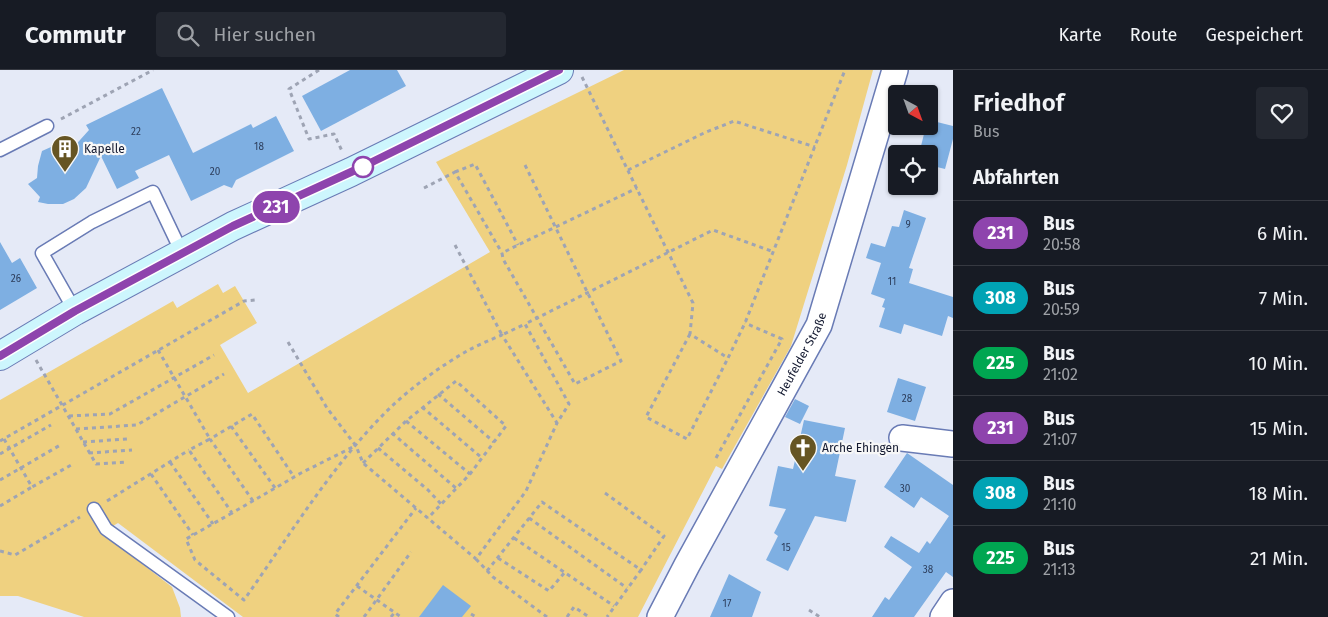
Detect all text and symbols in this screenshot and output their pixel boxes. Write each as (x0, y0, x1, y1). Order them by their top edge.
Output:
search box (156, 12, 506, 57)
text: Commutr (25, 21, 126, 49)
icon: search (174, 21, 202, 49)
text: Hier suchen (214, 23, 316, 46)
text: Karte (1059, 24, 1102, 46)
text: Route (1130, 24, 1177, 46)
text: Gespeichert (1205, 24, 1303, 46)
north arrow (888, 85, 938, 135)
map controls (888, 85, 938, 195)
button: heart (1256, 87, 1308, 139)
text: Friedhof (973, 89, 1064, 117)
text: Bus (973, 122, 1000, 141)
house number: 22 (131, 126, 141, 138)
building icon: Kapelle (50, 134, 80, 173)
house number: 18 (254, 141, 264, 153)
place label: Kapelle (84, 142, 125, 156)
button: locate (888, 145, 938, 195)
unlabelled marker (352, 156, 374, 178)
house number: 20 (210, 166, 221, 178)
text: Abfahrten (973, 166, 1059, 189)
line badge: 231 (247, 191, 305, 223)
text: 231 (263, 196, 289, 218)
text: Bus (1043, 212, 1075, 235)
house number: 9 (905, 219, 911, 231)
text: 231 (987, 222, 1014, 244)
text: 6 Min. (1257, 222, 1308, 245)
text: 20:58 (1043, 235, 1081, 254)
house number: 26 (11, 273, 21, 285)
house number: 11 (888, 276, 896, 288)
text: Bus (1043, 277, 1075, 300)
text: 308 (985, 287, 1016, 309)
text: 7 Min. (1259, 287, 1308, 310)
text: 20:59 (1043, 300, 1080, 319)
street label: Heufelder Straße (774, 311, 829, 398)
text: Bus (1043, 342, 1075, 365)
text: 225 (986, 352, 1015, 374)
text: 10 Min. (1248, 352, 1308, 375)
text: 21:02 (1043, 365, 1078, 384)
house number: 28 (902, 393, 913, 405)
text: Bus (1043, 407, 1075, 430)
text: 231 (987, 417, 1014, 439)
text: 15 Min. (1249, 417, 1308, 440)
text: 21:07 (1043, 430, 1077, 449)
church icon: Arche Ehingen (788, 433, 818, 472)
place label: Arche Ehingen (822, 441, 899, 455)
text: Bus (1043, 472, 1075, 495)
text: 308 (985, 482, 1016, 504)
text: 18 Min. (1248, 482, 1308, 505)
house number: 30 (900, 483, 911, 495)
text: 21:10 (1043, 495, 1077, 514)
text: Bus (1043, 537, 1075, 560)
house number: 15 (781, 542, 791, 554)
text: 225 (986, 547, 1015, 569)
text: 21 Min. (1250, 547, 1308, 570)
text: 21:13 (1043, 560, 1076, 579)
house number: 38 (923, 564, 934, 576)
house number: 17 (723, 598, 732, 610)

